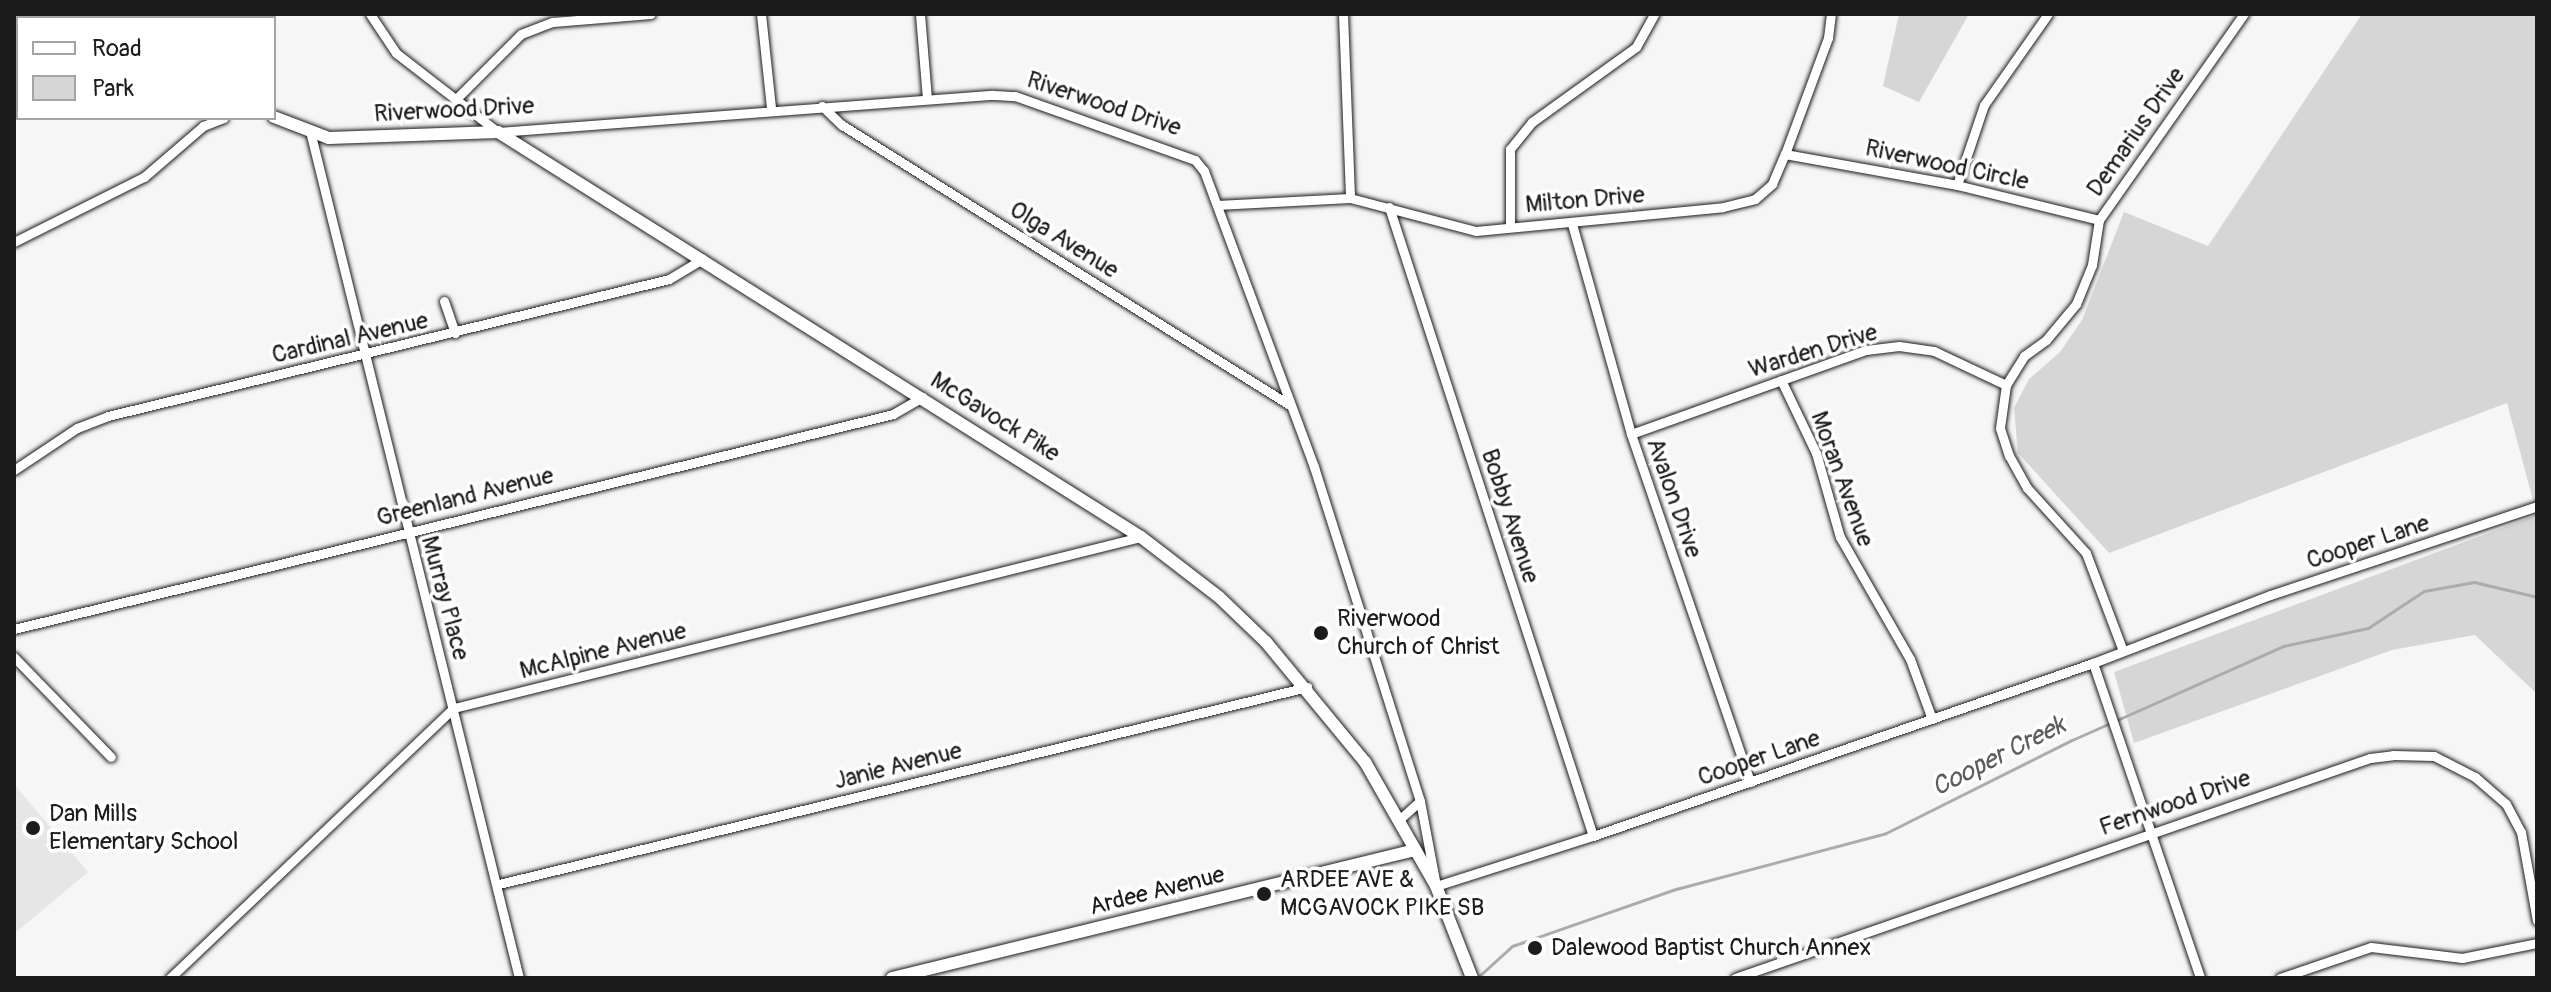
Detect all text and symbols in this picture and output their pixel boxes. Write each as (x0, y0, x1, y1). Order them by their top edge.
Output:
legend (16, 16, 276, 120)
text: Road (92, 34, 142, 63)
street label: Demarius Drive (2081, 62, 2191, 202)
street label: Riverwood Drive (1023, 66, 1185, 142)
text: Park (92, 74, 134, 103)
street label: Riverwood Drive (373, 91, 535, 129)
street label: Riverwood Circle (1863, 134, 2031, 196)
street label: Milton Drive (1524, 180, 1646, 220)
street label: Olga Avenue (1004, 195, 1124, 285)
street label: Cardinal Avenue (269, 306, 431, 370)
street label: Warden Drive (1745, 318, 1881, 384)
street label: McGavock Pike (925, 366, 1065, 468)
street label: Moran Avenue (1804, 407, 1880, 551)
street label: Avalon Drive (1640, 434, 1708, 562)
street label: Bobby Avenue (1475, 445, 1545, 587)
street label: Greenland Avenue (374, 461, 556, 533)
street label: Cooper Lane (2303, 509, 2433, 575)
street label: Murray Place (415, 533, 475, 663)
place label: Riverwood Church of Christ (1337, 605, 1500, 661)
street label: McAlpine Avenue (517, 616, 689, 686)
marker: Riverwood Church of Christ (1312, 624, 1330, 642)
water label: Cooper Creek (1927, 710, 2071, 804)
street label: Cooper Lane (1694, 724, 1824, 792)
street label: Janie Avenue (831, 736, 965, 796)
street label: Fernwood Drive (2096, 764, 2254, 842)
place label: Dan Mills Elementary School (49, 800, 239, 856)
marker: Dan Mills Elementary School (24, 819, 42, 837)
street label: Ardee Avenue (1086, 860, 1228, 922)
place label: ARDEE AVE & MCGAVOCK PIKE SB (1280, 866, 1484, 922)
marker: ARDEE AVE & MCGAVOCK PIKE SB (1255, 885, 1273, 903)
place label: Dalewood Baptist Church Annex (1551, 934, 1871, 962)
marker: Dalewood Baptist Church Annex (1526, 939, 1544, 957)

